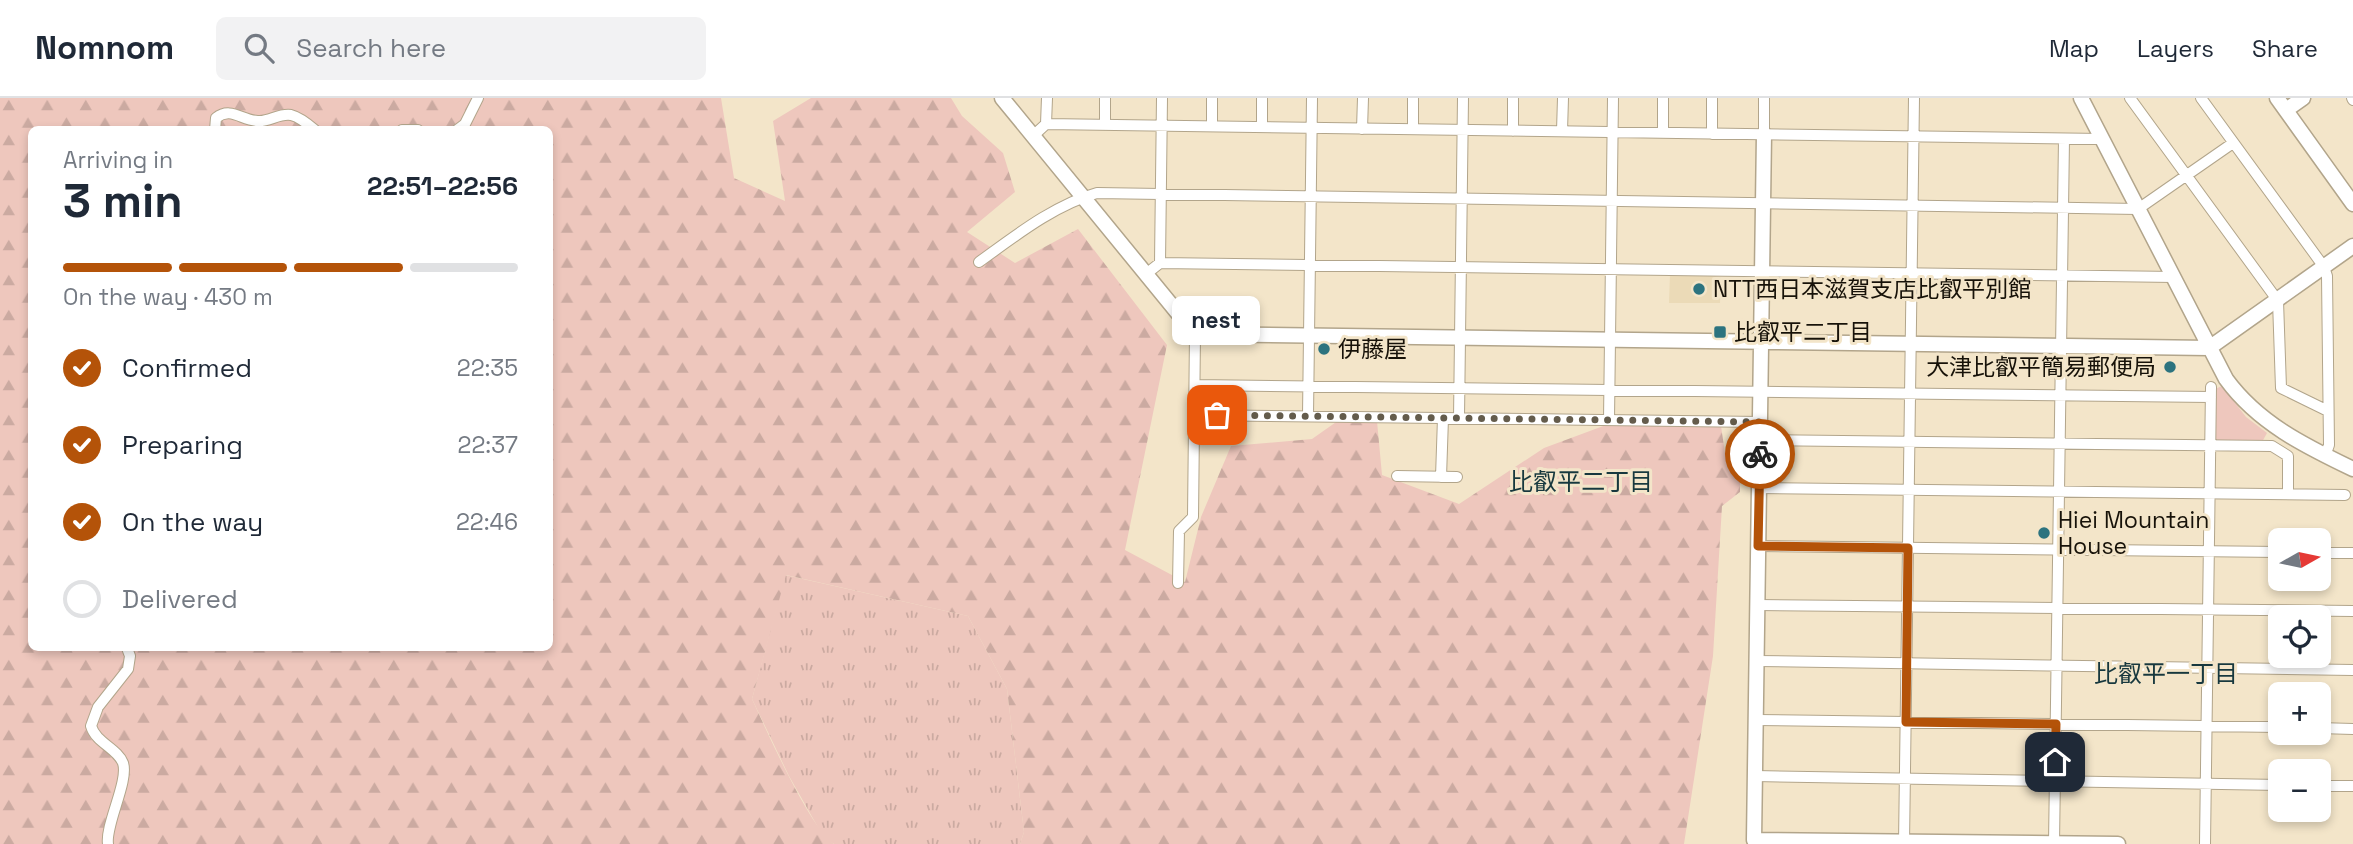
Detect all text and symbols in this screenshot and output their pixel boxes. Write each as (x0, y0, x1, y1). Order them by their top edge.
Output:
search box (216, 17, 706, 80)
text: Nomnom (35, 27, 174, 69)
icon: search (240, 29, 278, 67)
text: Search here (296, 31, 446, 65)
text: Map (2049, 33, 2099, 64)
text: Layers (2137, 33, 2214, 64)
text: Share (2252, 33, 2318, 64)
text: Arriving in (63, 145, 173, 175)
text: 22:51–22:56 (367, 169, 518, 203)
text: 3 min (63, 172, 183, 230)
place label: NTT西日本滋賀支店比叡平別館 (1713, 274, 2031, 304)
marker: NTT西日本滋賀支店比叡平別館 (1691, 281, 1707, 297)
text: On the way · 430 m (63, 282, 273, 312)
callout: nest (1173, 296, 1261, 345)
text: nest (1191, 305, 1241, 335)
place label: 比叡平二丁目 (1734, 317, 1872, 347)
marker: 比叡平二丁目 (1712, 324, 1728, 340)
place label: 伊藤屋 (1338, 334, 1407, 364)
marker: 伊藤屋 (1316, 341, 1332, 357)
icon: check (63, 349, 101, 387)
text: Confirmed (122, 351, 252, 385)
place label: 大津比叡平簡易郵便局 (1926, 352, 2156, 382)
text: 22:35 (457, 353, 518, 383)
marker: 大津比叡平簡易郵便局 (2162, 359, 2178, 375)
pin (1187, 385, 1247, 445)
icon: bag (1198, 396, 1236, 434)
courier (1725, 419, 1795, 489)
icon: check (63, 426, 101, 464)
text: Preparing (122, 428, 243, 462)
text: 22:37 (458, 430, 518, 460)
icon: bike (1741, 435, 1779, 473)
district label: 比叡平二丁目 (1509, 466, 1653, 497)
icon: check (63, 503, 101, 541)
text: On the way (122, 505, 263, 539)
place label: Hiei Mountain House (2058, 505, 2209, 561)
text: 22:46 (456, 507, 518, 537)
marker: Hiei Mountain House (2036, 525, 2052, 541)
north arrow (2268, 528, 2331, 592)
map controls (2268, 528, 2331, 822)
text: Delivered (122, 582, 238, 616)
button: locate (2268, 605, 2331, 668)
district label: 比叡平一丁目 (2094, 658, 2238, 689)
button: + (2268, 682, 2331, 745)
pin (2025, 732, 2085, 792)
icon: home (2036, 743, 2074, 781)
button: − (2268, 759, 2331, 822)

